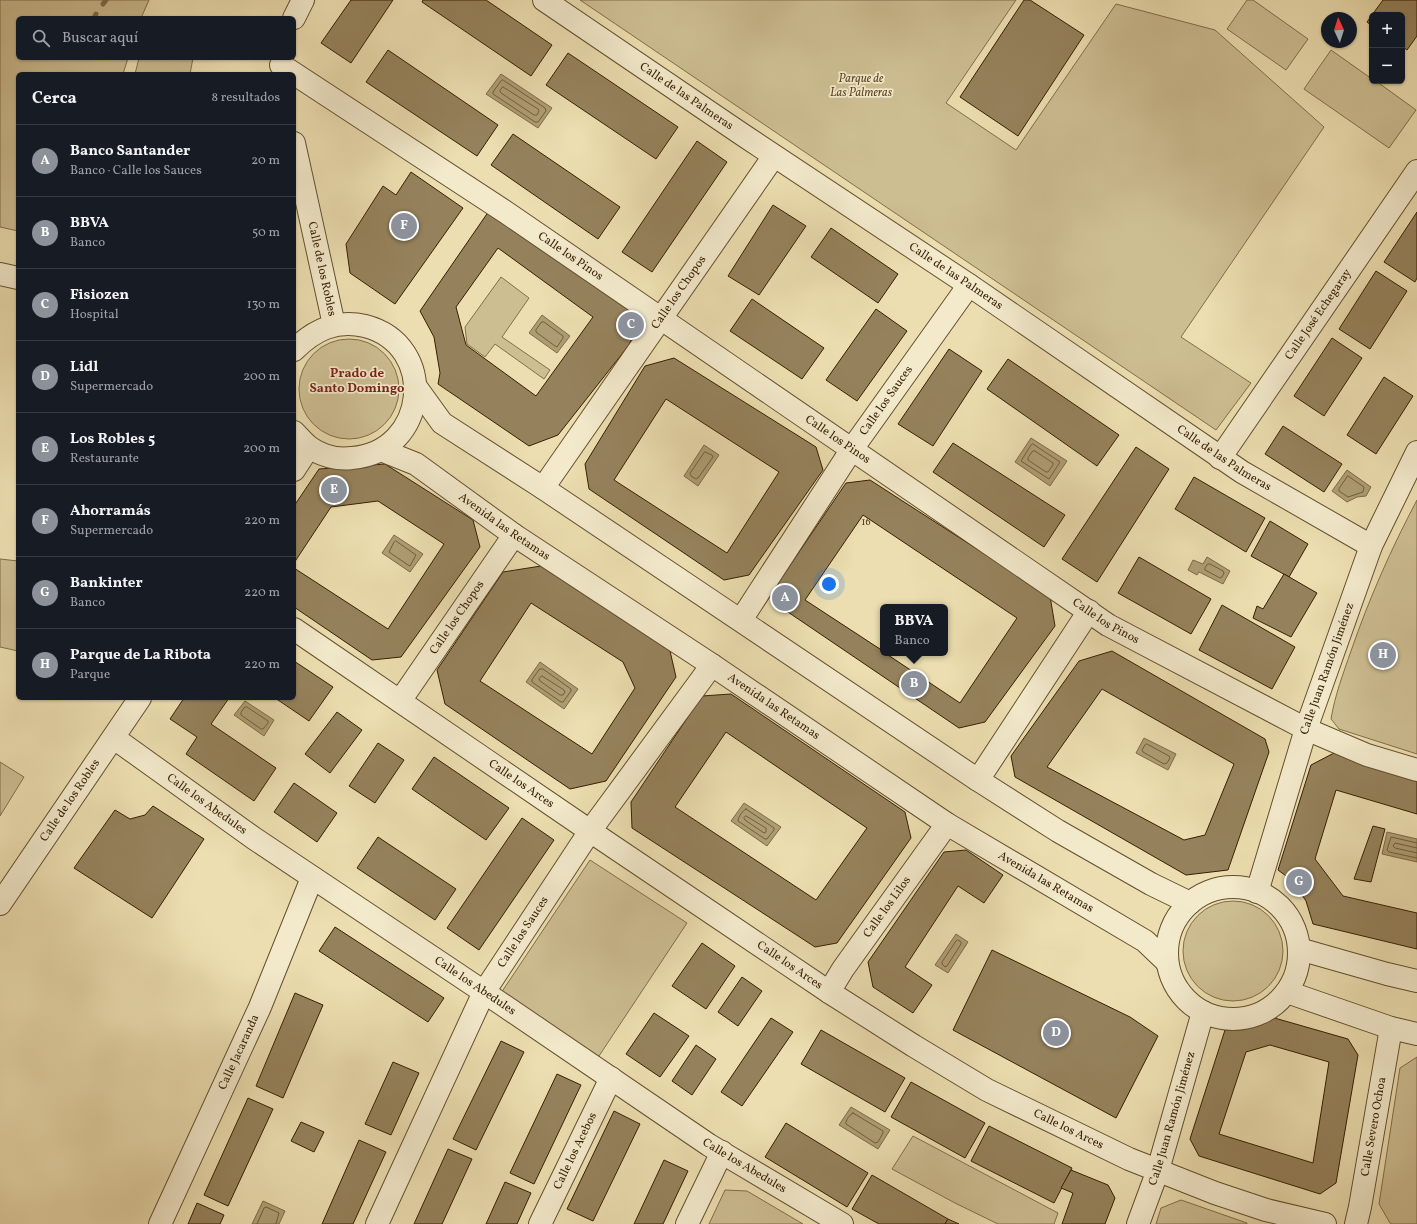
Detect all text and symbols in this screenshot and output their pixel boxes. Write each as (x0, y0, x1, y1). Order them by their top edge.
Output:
north arrow (1321, 12, 1357, 48)
map controls (1369, 12, 1405, 84)
button: + (1369, 12, 1405, 48)
search box (16, 16, 296, 60)
icon: search (30, 27, 52, 49)
text: Buscar aquí (62, 28, 138, 49)
button: − (1369, 48, 1405, 84)
street label: Calle de las Palmeras (636, 59, 736, 134)
park label: Parque de Las Palmeras (830, 71, 893, 101)
text: Cerca (32, 87, 77, 110)
text: 8 resultados (212, 89, 280, 107)
text: Banco Santander (70, 141, 190, 162)
text: A (40, 152, 50, 170)
text: 20 m (251, 152, 280, 170)
text: Banco · Calle los Sauces (70, 162, 202, 180)
pin: F (391, 211, 417, 241)
text: BBVA (70, 213, 109, 234)
street label: Calle de los Robles (304, 220, 340, 318)
text: B (41, 224, 49, 242)
text: 50 m (252, 224, 280, 242)
street label: Calle los Pinos (535, 228, 606, 285)
text: Banco (70, 234, 105, 252)
street label: Calle de las Palmeras (906, 239, 1006, 314)
street label: Calle los Chopos (648, 253, 710, 333)
street label: Calle José Echegaray (1282, 265, 1356, 363)
text: Fisiozen (70, 285, 129, 306)
text: C (41, 296, 49, 314)
text: 130 m (247, 296, 280, 314)
text: Hospital (70, 306, 119, 324)
pin: C (618, 310, 644, 340)
text: Lidl (70, 357, 98, 378)
street label: Calle los Sauces (856, 363, 917, 439)
district label: Prado de Santo Domingo (310, 365, 404, 398)
text: D (40, 368, 50, 386)
text: 200 m (243, 368, 280, 386)
text: Supermercado (70, 378, 153, 396)
street label: Calle los Pinos (802, 412, 873, 468)
street label: Calle de las Palmeras (1173, 421, 1274, 495)
text: Los Robles 5 (70, 429, 155, 450)
text: E (41, 440, 49, 458)
text: 200 m (243, 440, 280, 458)
text: Restaurante (70, 450, 139, 468)
pin: E (321, 475, 347, 505)
street label: Avenida las Retamas (455, 489, 553, 564)
text: Ahorramás (70, 501, 151, 522)
text: F (41, 512, 49, 530)
text: 220 m (244, 512, 280, 530)
house number: 16 (862, 515, 870, 529)
text: Supermercado (70, 522, 153, 540)
text: Bankinter (70, 573, 143, 594)
your location (819, 574, 839, 594)
street label: Calle los Chopos (426, 578, 488, 658)
pin: A (772, 583, 798, 613)
text: G (40, 584, 50, 602)
text: 220 m (244, 584, 280, 602)
text: Banco (70, 594, 105, 612)
street label: Calle los Pinos (1069, 595, 1142, 648)
street label: Calle Juan Ramón Jiménez (1297, 601, 1358, 737)
popup (880, 604, 948, 656)
text: BBVA (895, 611, 933, 632)
text: Banco (895, 632, 930, 650)
pin: H (1370, 640, 1396, 670)
text: Parque de La Ribota (70, 645, 211, 666)
text: H (40, 656, 50, 674)
text: 220 m (244, 656, 280, 674)
text: Parque (70, 666, 110, 684)
pin: B (901, 669, 927, 699)
street label: Avenida las Retamas (724, 670, 823, 744)
street label: Calle de los Robles (36, 756, 104, 845)
street label: Calle los Arces (485, 756, 557, 812)
street label: Calle los Abedules (163, 770, 250, 839)
street label: Avenida las Retamas (995, 848, 1096, 917)
pin: G (1286, 867, 1312, 897)
street label: Calle los Lilos (860, 873, 915, 941)
street label: Calle los Sauces (494, 894, 553, 971)
street label: Calle los Arces (753, 937, 826, 993)
street label: Calle los Abedules (431, 953, 519, 1019)
street label: Calle Jacaranda (215, 1012, 263, 1093)
pin: D (1043, 1018, 1069, 1048)
street label: Calle Juan Ramón Jiménez (1145, 1050, 1199, 1188)
street label: Calle Severo Ochoa (1357, 1076, 1390, 1178)
street label: Calle los Arces (1031, 1106, 1106, 1153)
street label: Calle los Acebos (550, 1110, 601, 1192)
street label: Calle los Abedules (699, 1135, 789, 1197)

